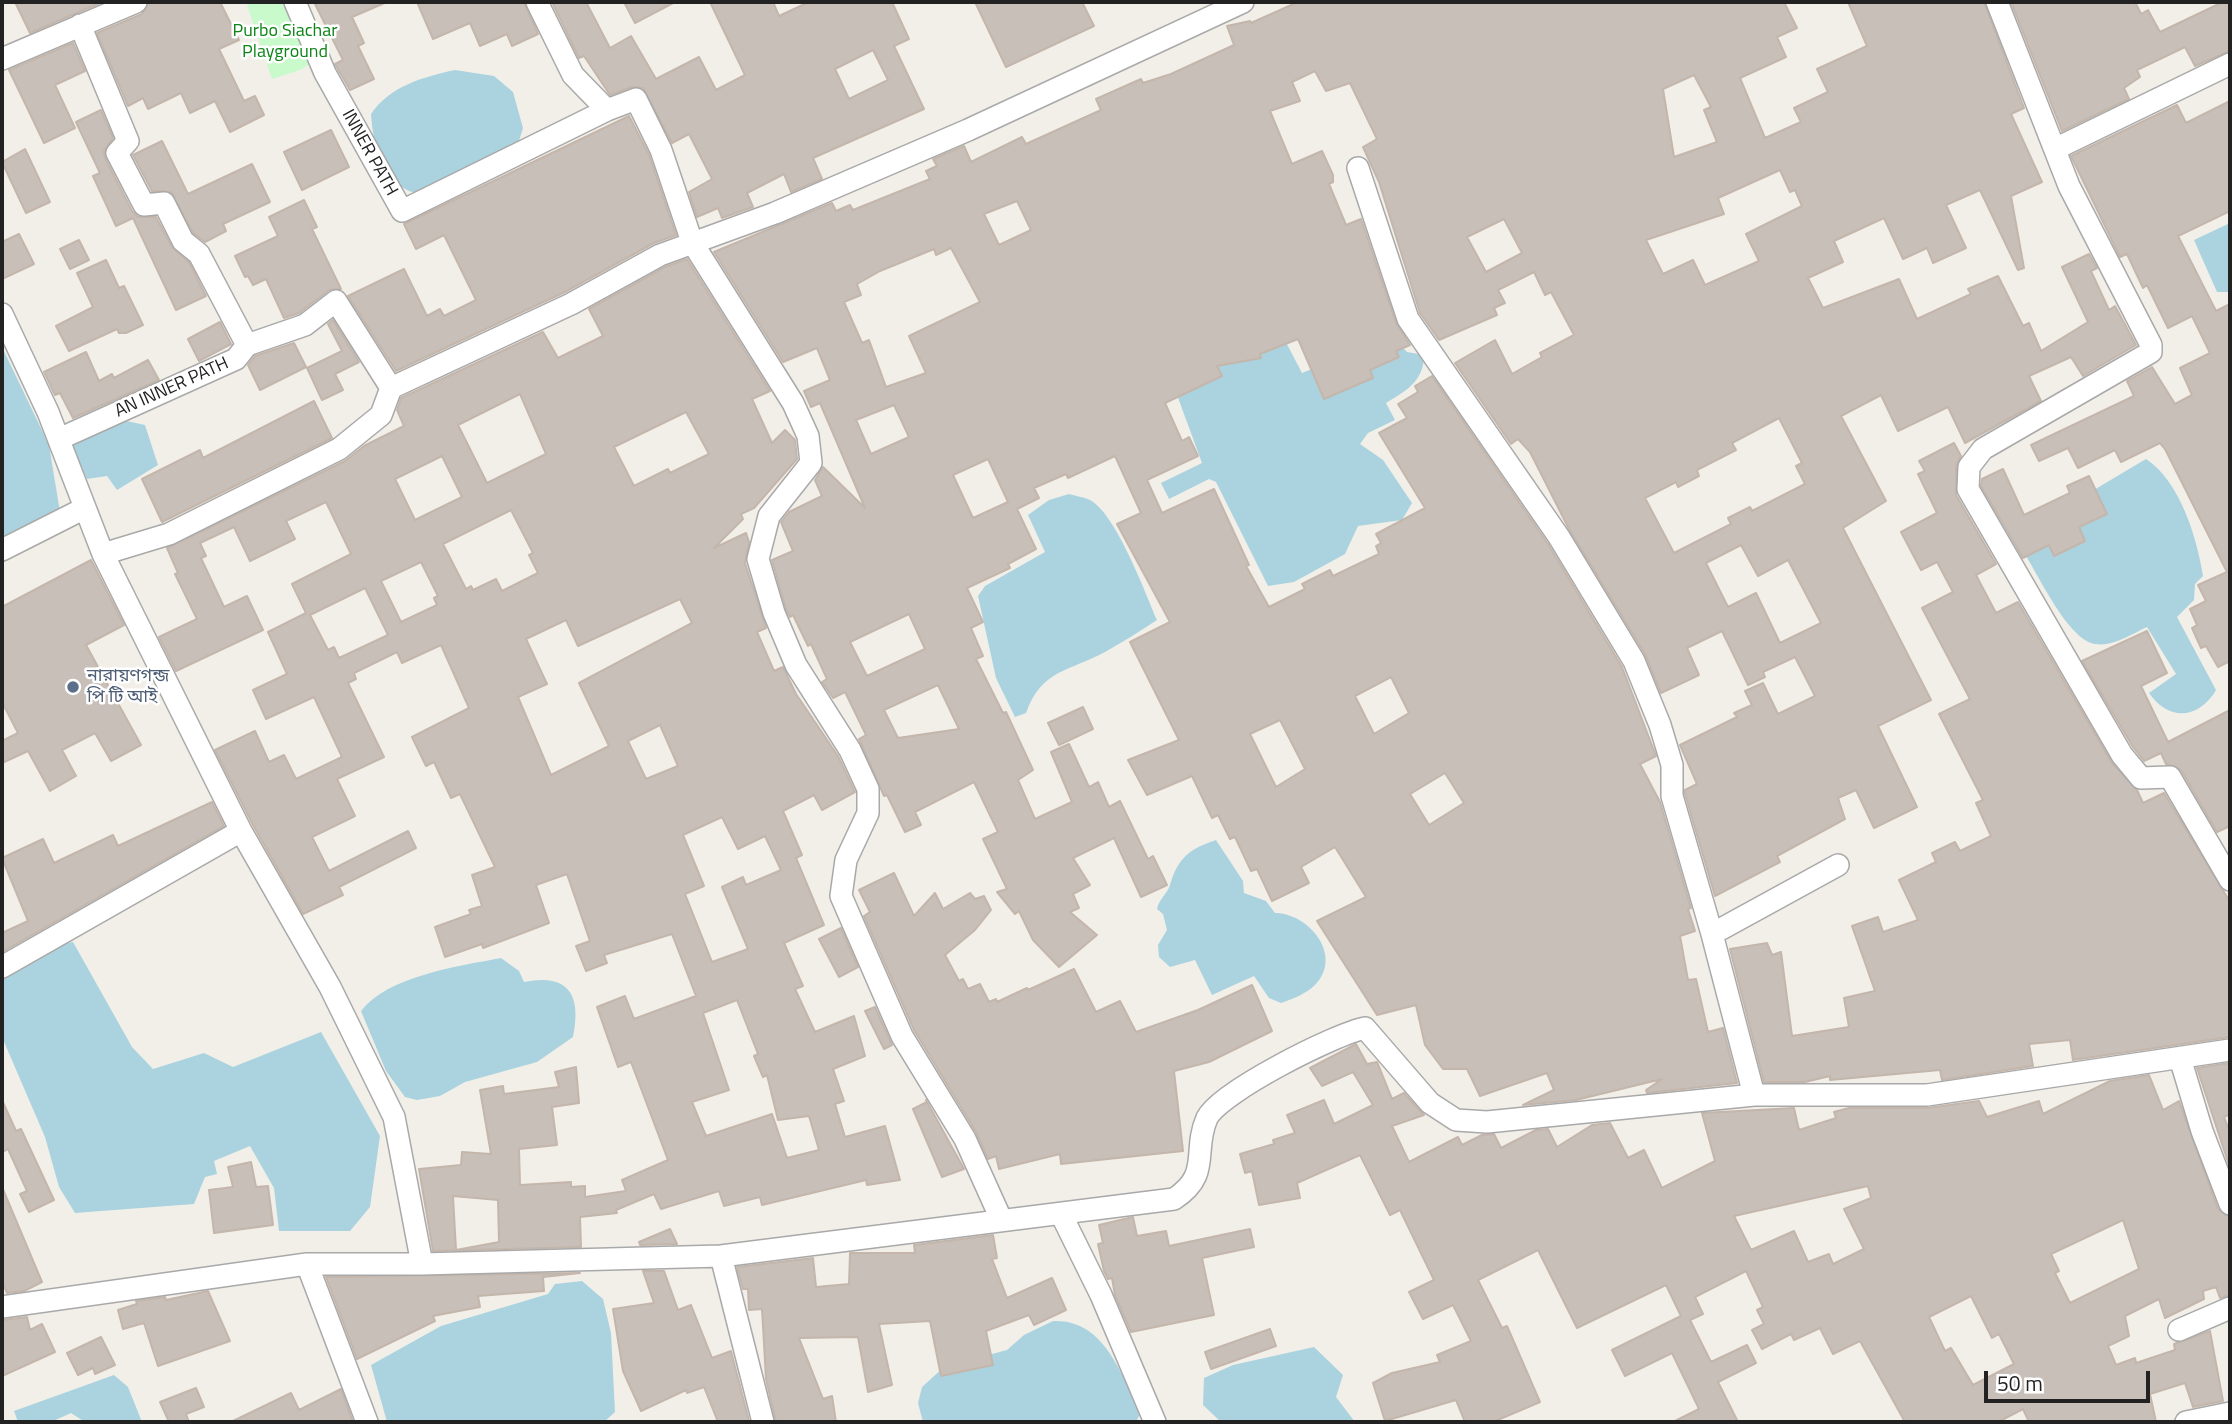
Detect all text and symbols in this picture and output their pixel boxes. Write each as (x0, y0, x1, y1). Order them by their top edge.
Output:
park label: Purbo Siachar Playground (233, 21, 337, 64)
street label: INNER PATH (336, 106, 402, 200)
street label: AN INNER PATH (112, 353, 232, 423)
place label: নারায়ণগন্জ পি টি আই (87, 666, 169, 708)
marker: নারায়ণগন্জ পি টি আই (65, 679, 81, 695)
scale bar (1987, 1358, 2153, 1402)
text: 50 m (1997, 1367, 2043, 1399)

